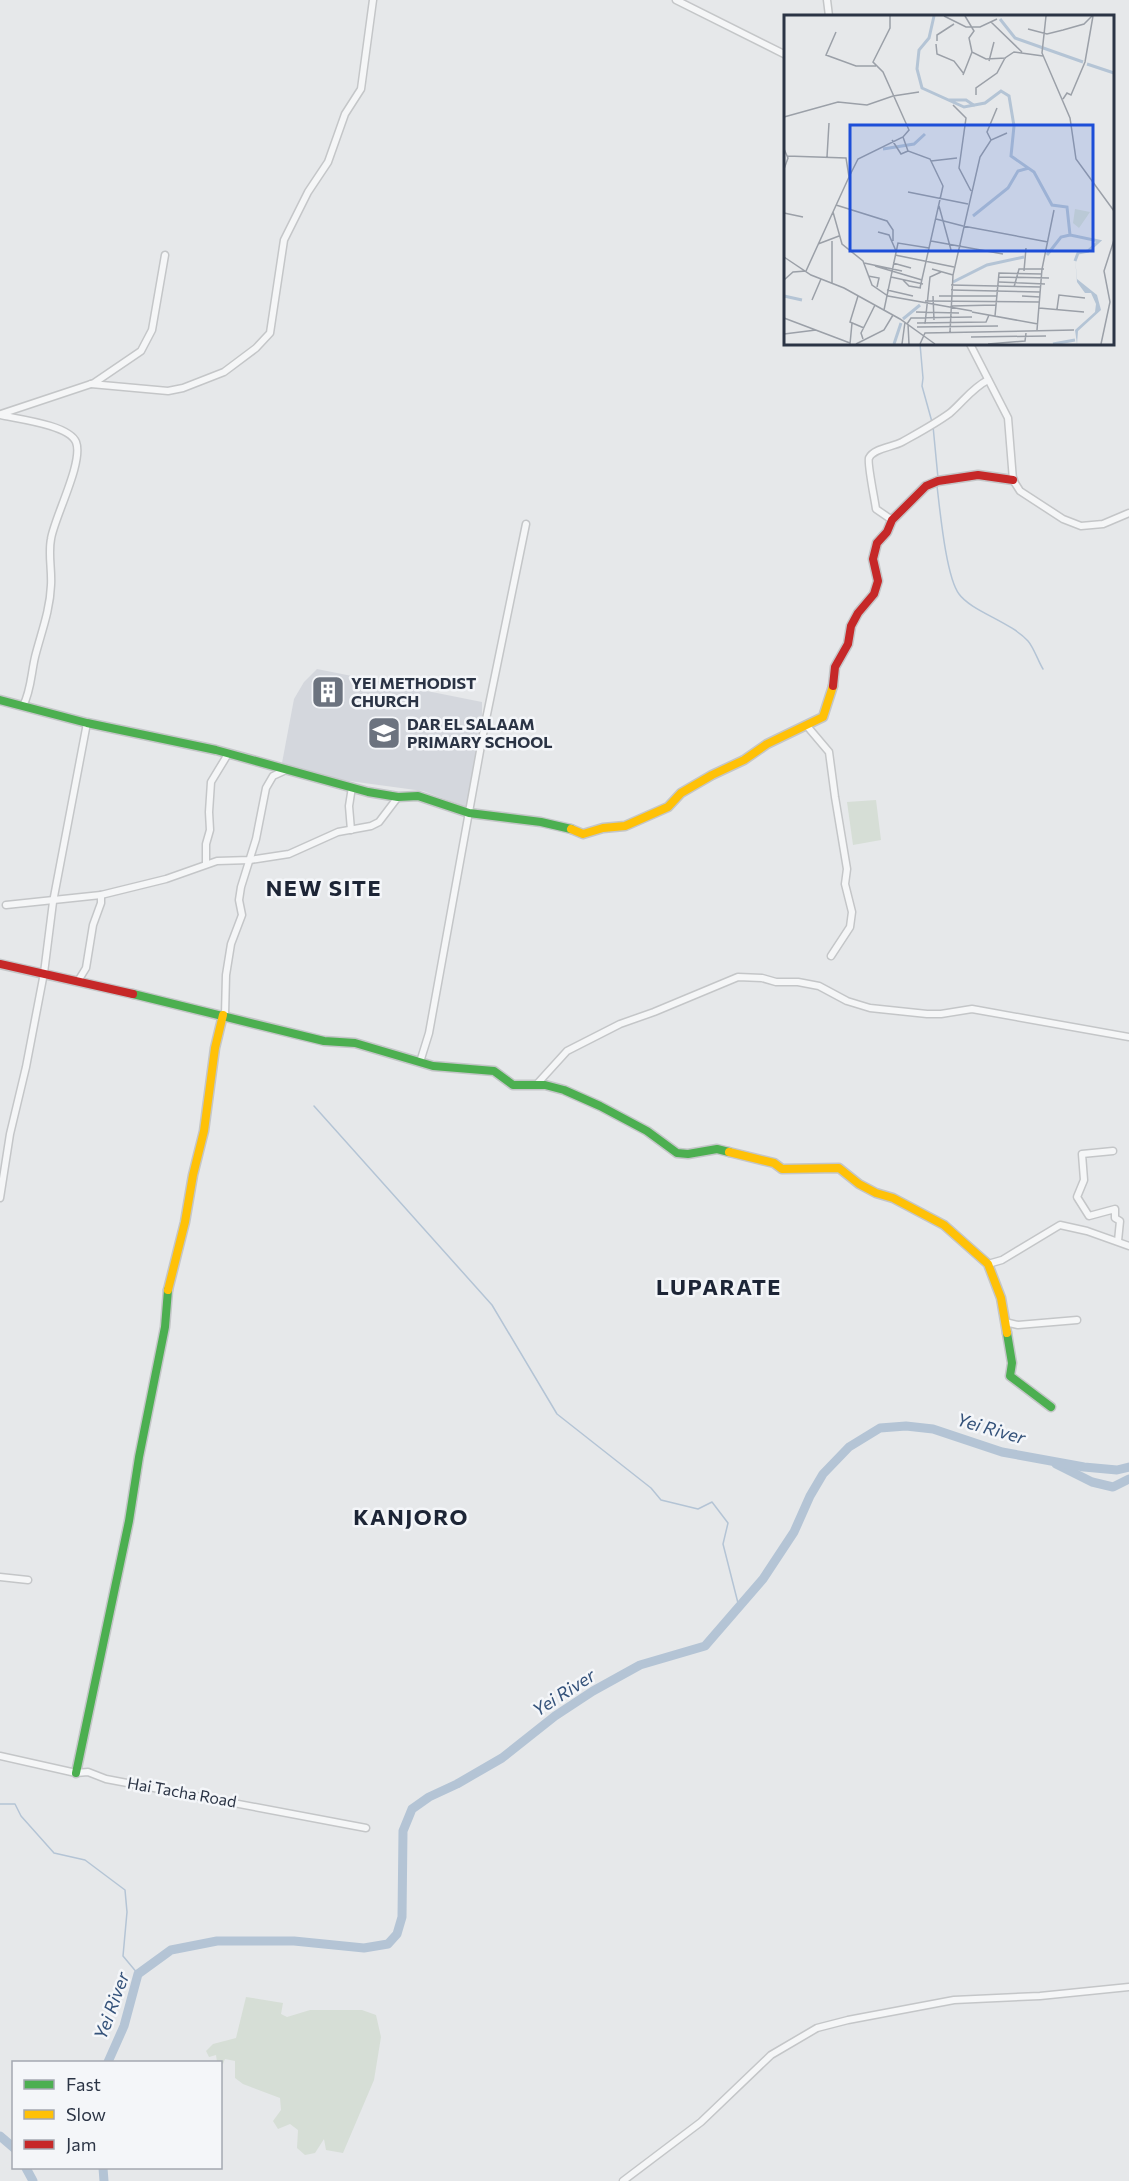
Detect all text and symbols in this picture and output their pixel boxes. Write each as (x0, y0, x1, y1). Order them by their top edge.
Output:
inset map (784, 15, 1114, 345)
place label: YEI METHODIST CHURCH (351, 673, 476, 710)
building icon: YEI METHODIST CHURCH (310, 674, 346, 710)
place label: DAR EL SALAAM PRIMARY SCHOOL (407, 714, 553, 751)
school or university icon: DAR EL SALAAM PRIMARY SCHOOL (366, 715, 402, 751)
district label: NEW SITE (266, 874, 382, 901)
district label: LUPARATE (656, 1273, 782, 1300)
water label: Yei River (954, 1408, 1029, 1449)
district label: KANJORO (353, 1503, 469, 1530)
water label: Yei River (528, 1663, 600, 1721)
street label: Hai Tacha Road (126, 1773, 238, 1810)
water label: Yei River (89, 1968, 134, 2042)
legend (12, 2061, 222, 2169)
text: Fast (66, 2073, 101, 2095)
text: Slow (66, 2103, 106, 2125)
text: Jam (66, 2133, 96, 2155)

